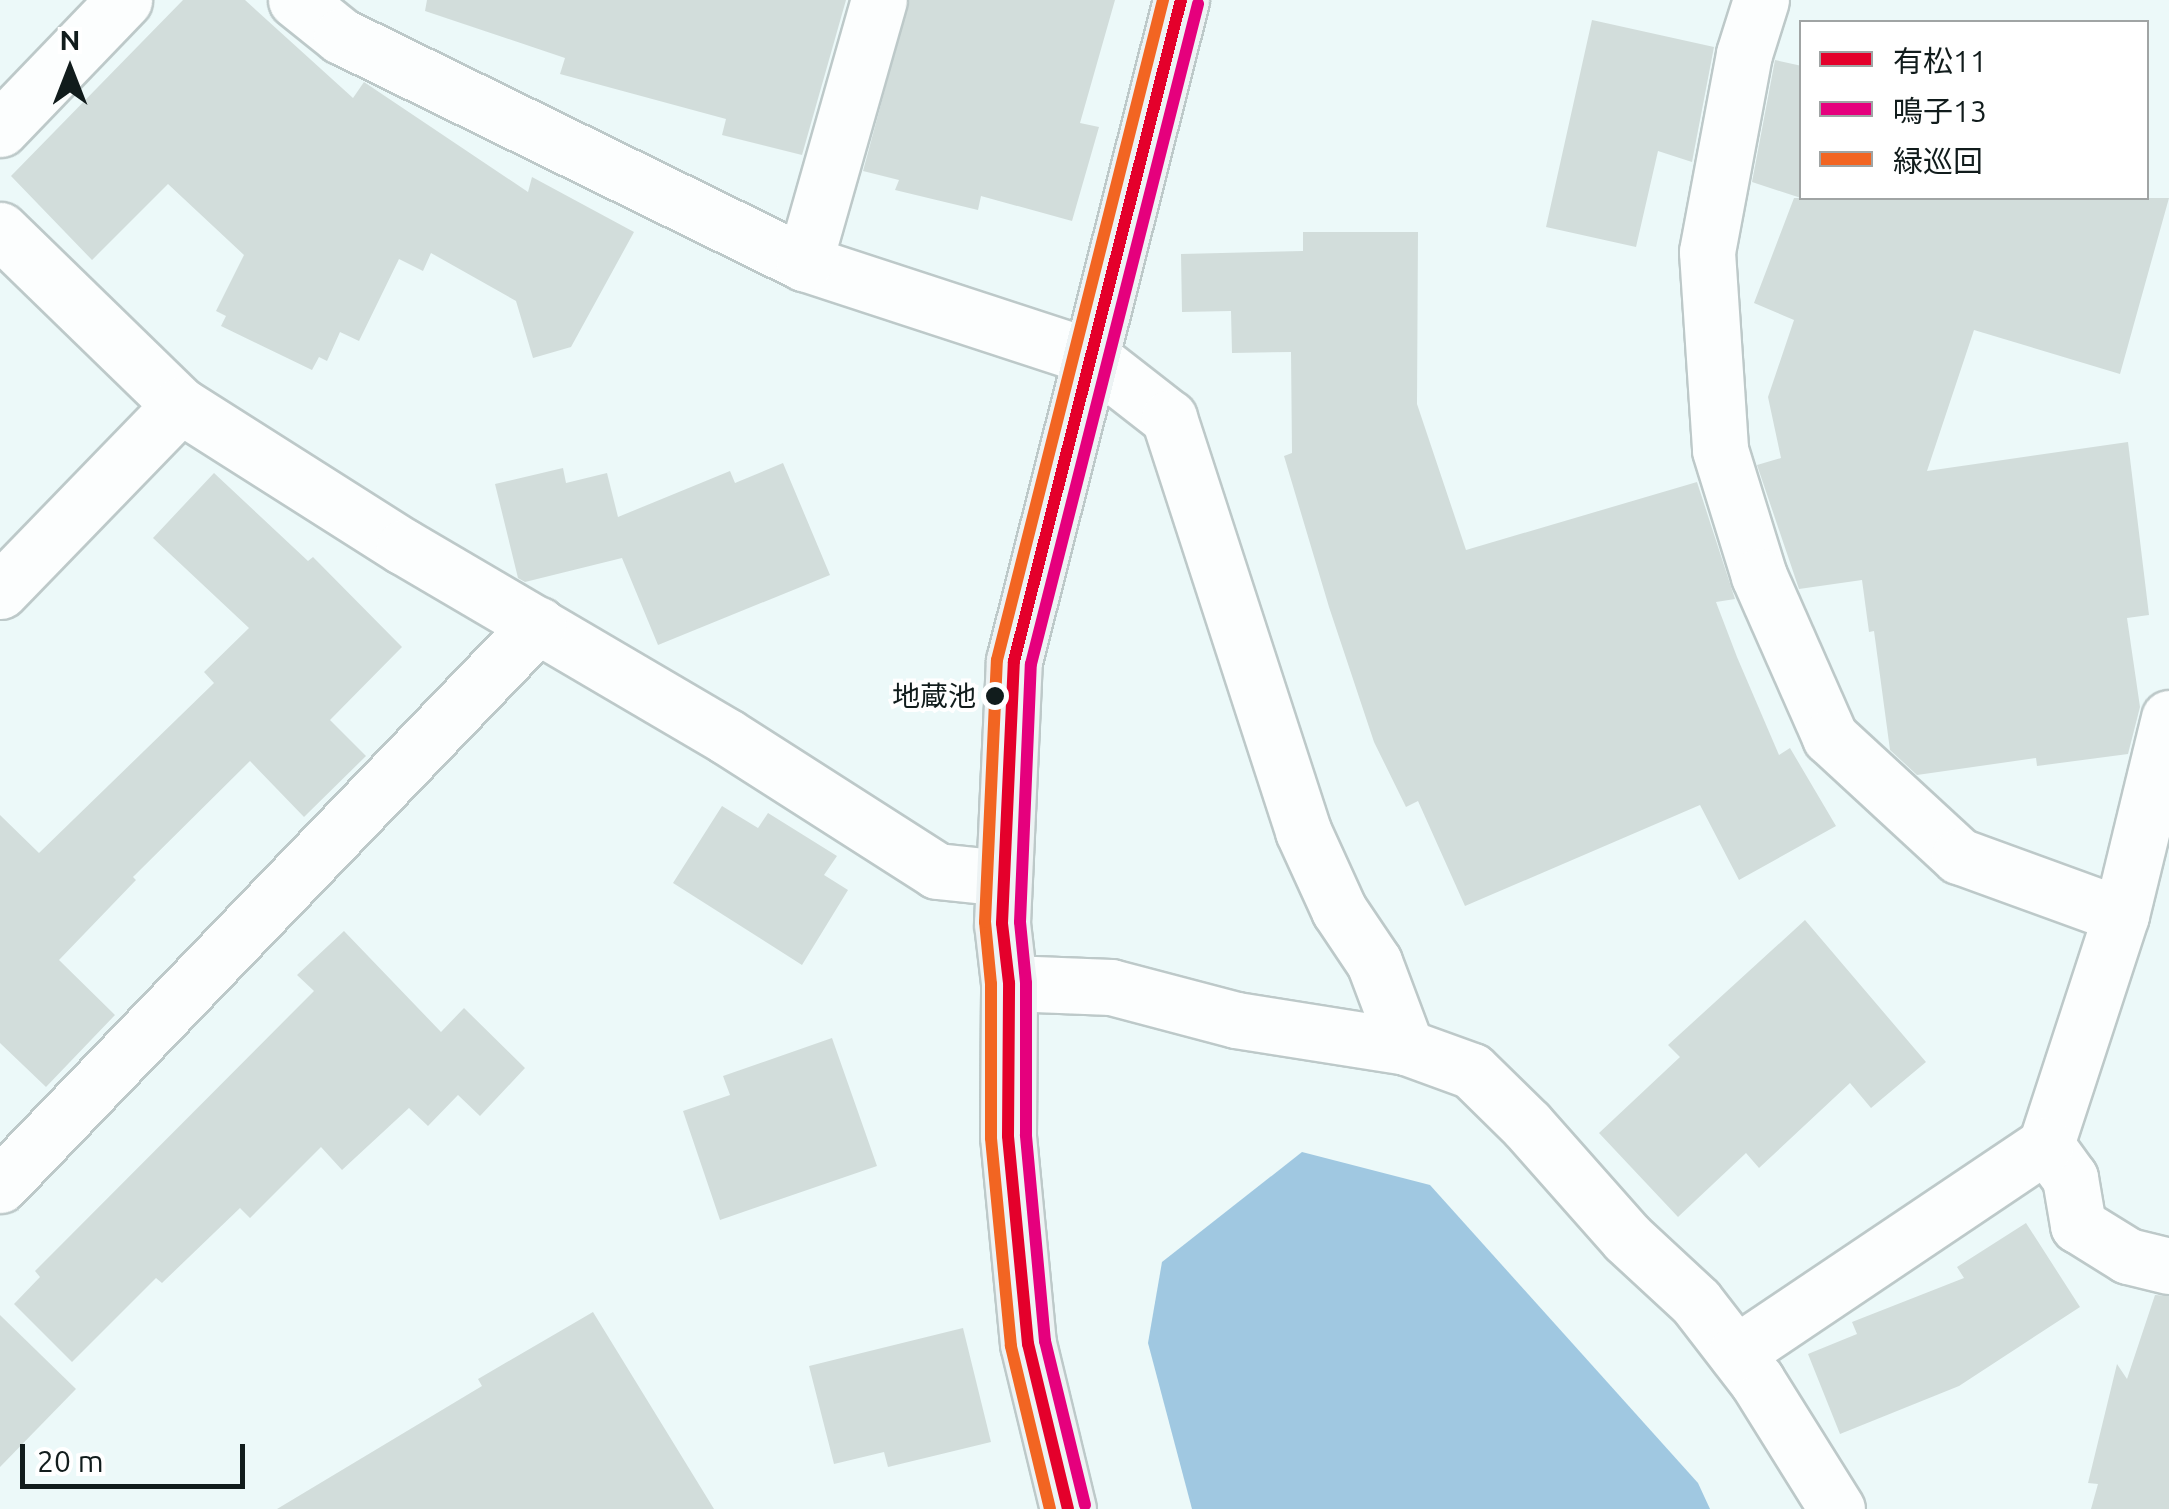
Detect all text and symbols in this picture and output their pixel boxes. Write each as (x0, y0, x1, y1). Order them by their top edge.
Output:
north arrow (20, 20, 120, 120)
legend (1799, 20, 2149, 200)
text: N (60, 24, 80, 55)
text: 有松11 (1893, 44, 1987, 78)
text: 鳴子13 (1893, 94, 1987, 128)
text: 緑巡回 (1893, 144, 1983, 178)
place label: 地蔵池 (892, 679, 976, 713)
marker: 地蔵池 (985, 686, 1005, 706)
scale bar (25, 1424, 250, 1486)
text: 20 m (37, 1444, 104, 1478)

